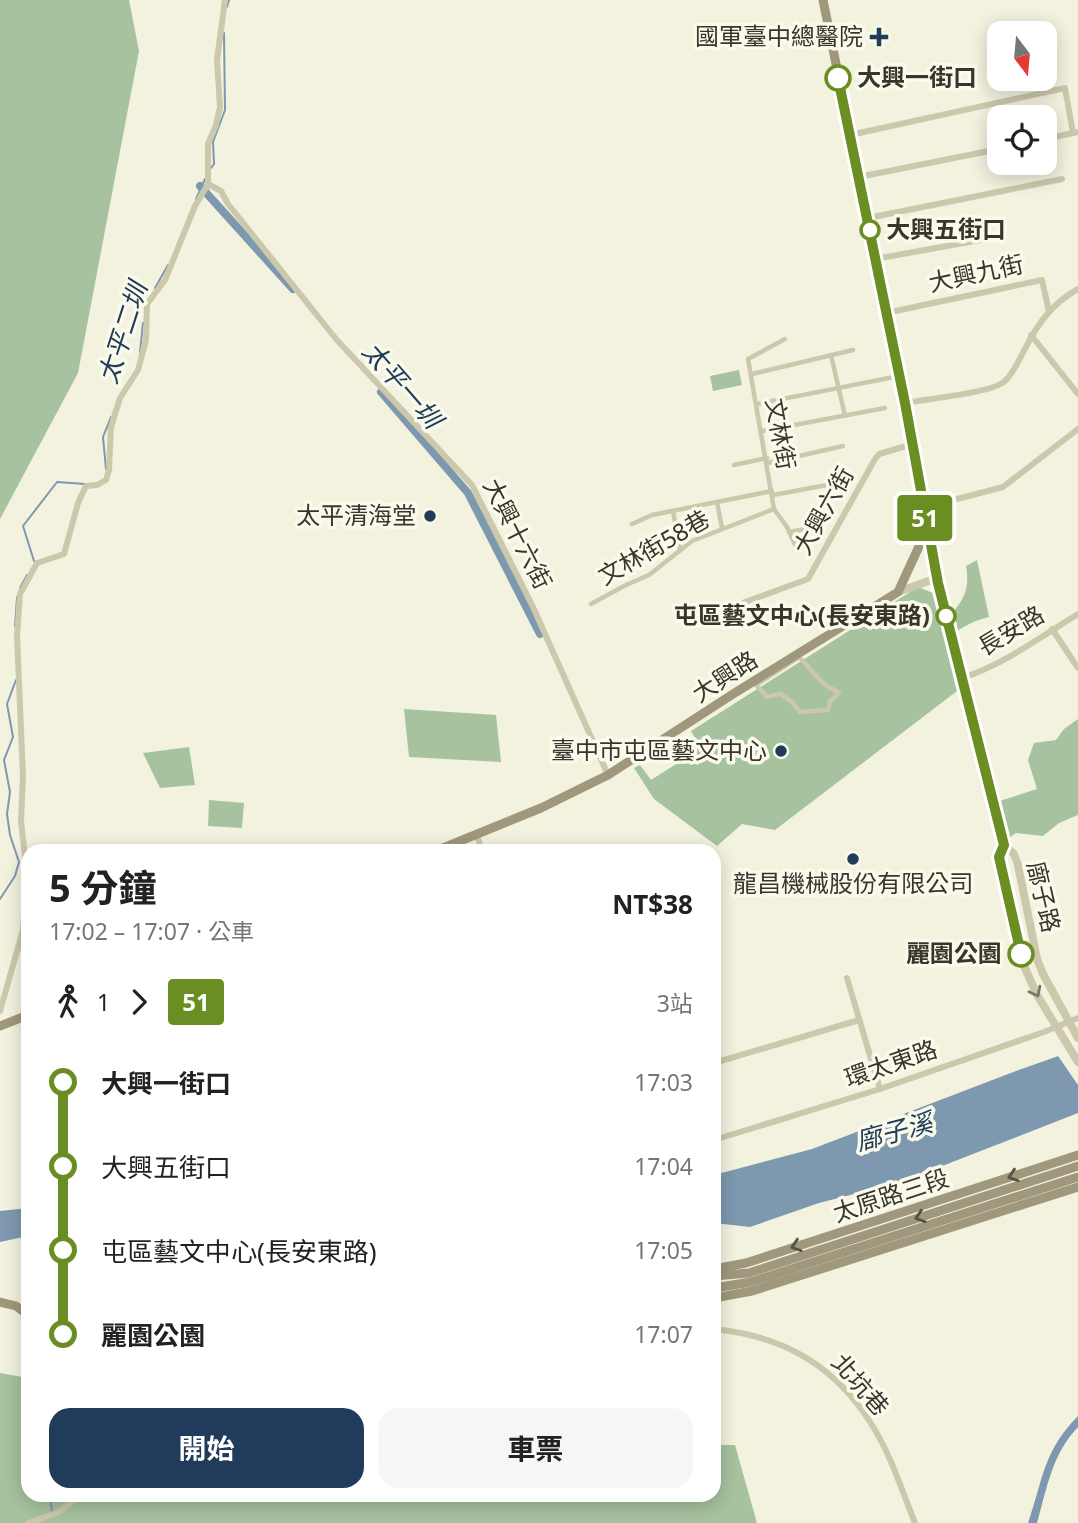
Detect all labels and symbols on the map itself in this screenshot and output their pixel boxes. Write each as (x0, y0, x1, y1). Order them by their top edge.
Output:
place label: 國軍臺中總醫院 (695, 19, 863, 52)
north arrow (987, 21, 1057, 91)
marker: 國軍臺中總醫院 (869, 27, 889, 47)
place label: 大興一街口 (857, 60, 977, 93)
marker: 大興一街口 (825, 65, 851, 91)
place label: 大興五街口 (886, 212, 1006, 245)
marker: 大興五街口 (860, 220, 880, 240)
street label: 大興九街 (925, 246, 1026, 299)
water label: 太平二圳 (89, 274, 156, 388)
water label: 太平一圳 (355, 333, 453, 438)
street label: 文林街 (759, 395, 804, 472)
street label: 大興六街 (785, 460, 860, 560)
street label: 大興十六街 (476, 472, 560, 594)
line badge: 51 (894, 495, 956, 541)
place label: 太平清海堂 (296, 498, 416, 531)
street label: 文林街58巷 (592, 502, 715, 592)
marker: 太平清海堂 (422, 508, 438, 524)
street label: 長安路 (971, 597, 1050, 662)
place label: 屯區藝文中心(長安東路) (674, 598, 930, 631)
marker: 屯區藝文中心(長安東路) (936, 606, 956, 626)
street label: 大興路 (685, 642, 763, 709)
place label: 臺中市屯區藝文中心 (551, 733, 767, 766)
marker: 臺中市屯區藝文中心 (773, 743, 789, 759)
marker: 龍昌機械股份有限公司 (845, 851, 861, 867)
street label: 廍子路 (1020, 858, 1069, 935)
place label: 龍昌機械股份有限公司 (733, 866, 973, 899)
place label: 麗園公園 (906, 936, 1002, 969)
marker: 麗園公園 (1008, 941, 1034, 967)
one-way arrow (1027, 985, 1041, 997)
street label: 環太東路 (840, 1031, 941, 1094)
water label: 廍子溪 (851, 1103, 940, 1159)
street label: 太原路三段 (828, 1160, 953, 1229)
one-way arrow (1007, 1168, 1019, 1183)
one-way arrow (914, 1209, 926, 1224)
one-way arrow (791, 1238, 803, 1252)
street label: 北坑巷 (825, 1346, 897, 1422)

